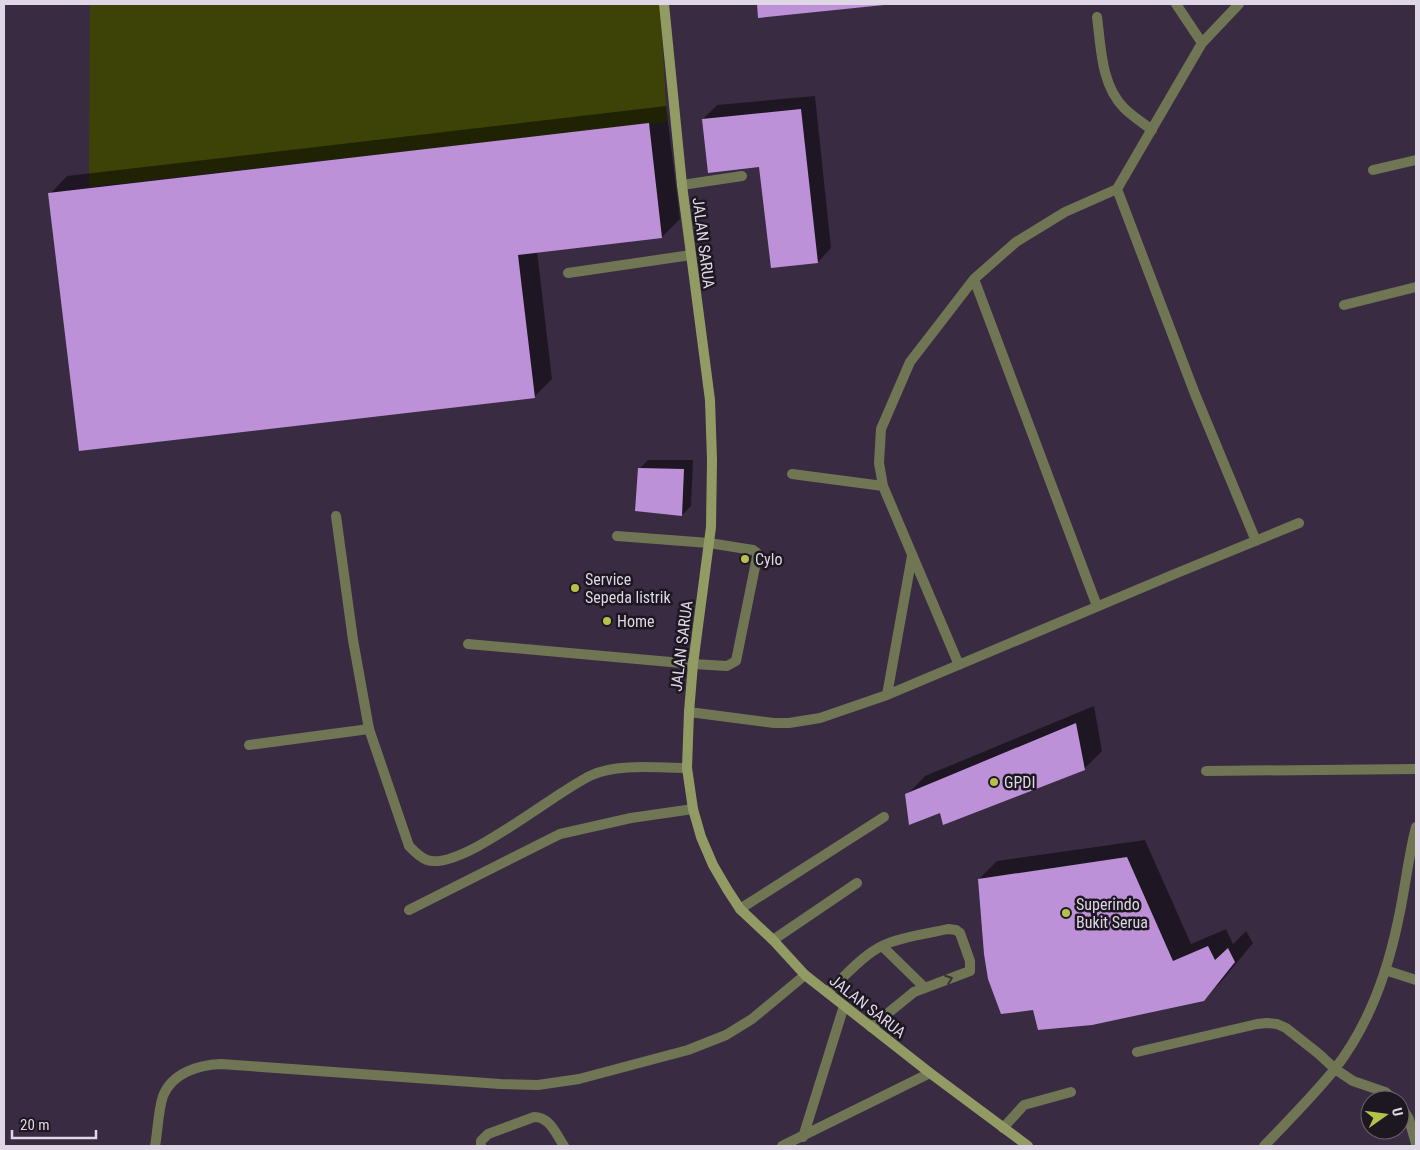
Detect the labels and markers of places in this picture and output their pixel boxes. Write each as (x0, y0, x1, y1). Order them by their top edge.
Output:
place label: Cylo (755, 550, 782, 569)
marker: Cylo (739, 553, 751, 565)
place label: Service Sepeda listrik (585, 570, 671, 607)
marker: Service Sepeda listrik (569, 582, 581, 594)
place label: Home (617, 612, 655, 631)
marker: Home (601, 615, 613, 627)
place label: GPDI (1004, 773, 1035, 792)
marker: GPDI (988, 776, 1000, 788)
place label: Superindo Bukit Serua (1076, 895, 1148, 932)
marker: Superindo Bukit Serua (1060, 907, 1072, 919)

